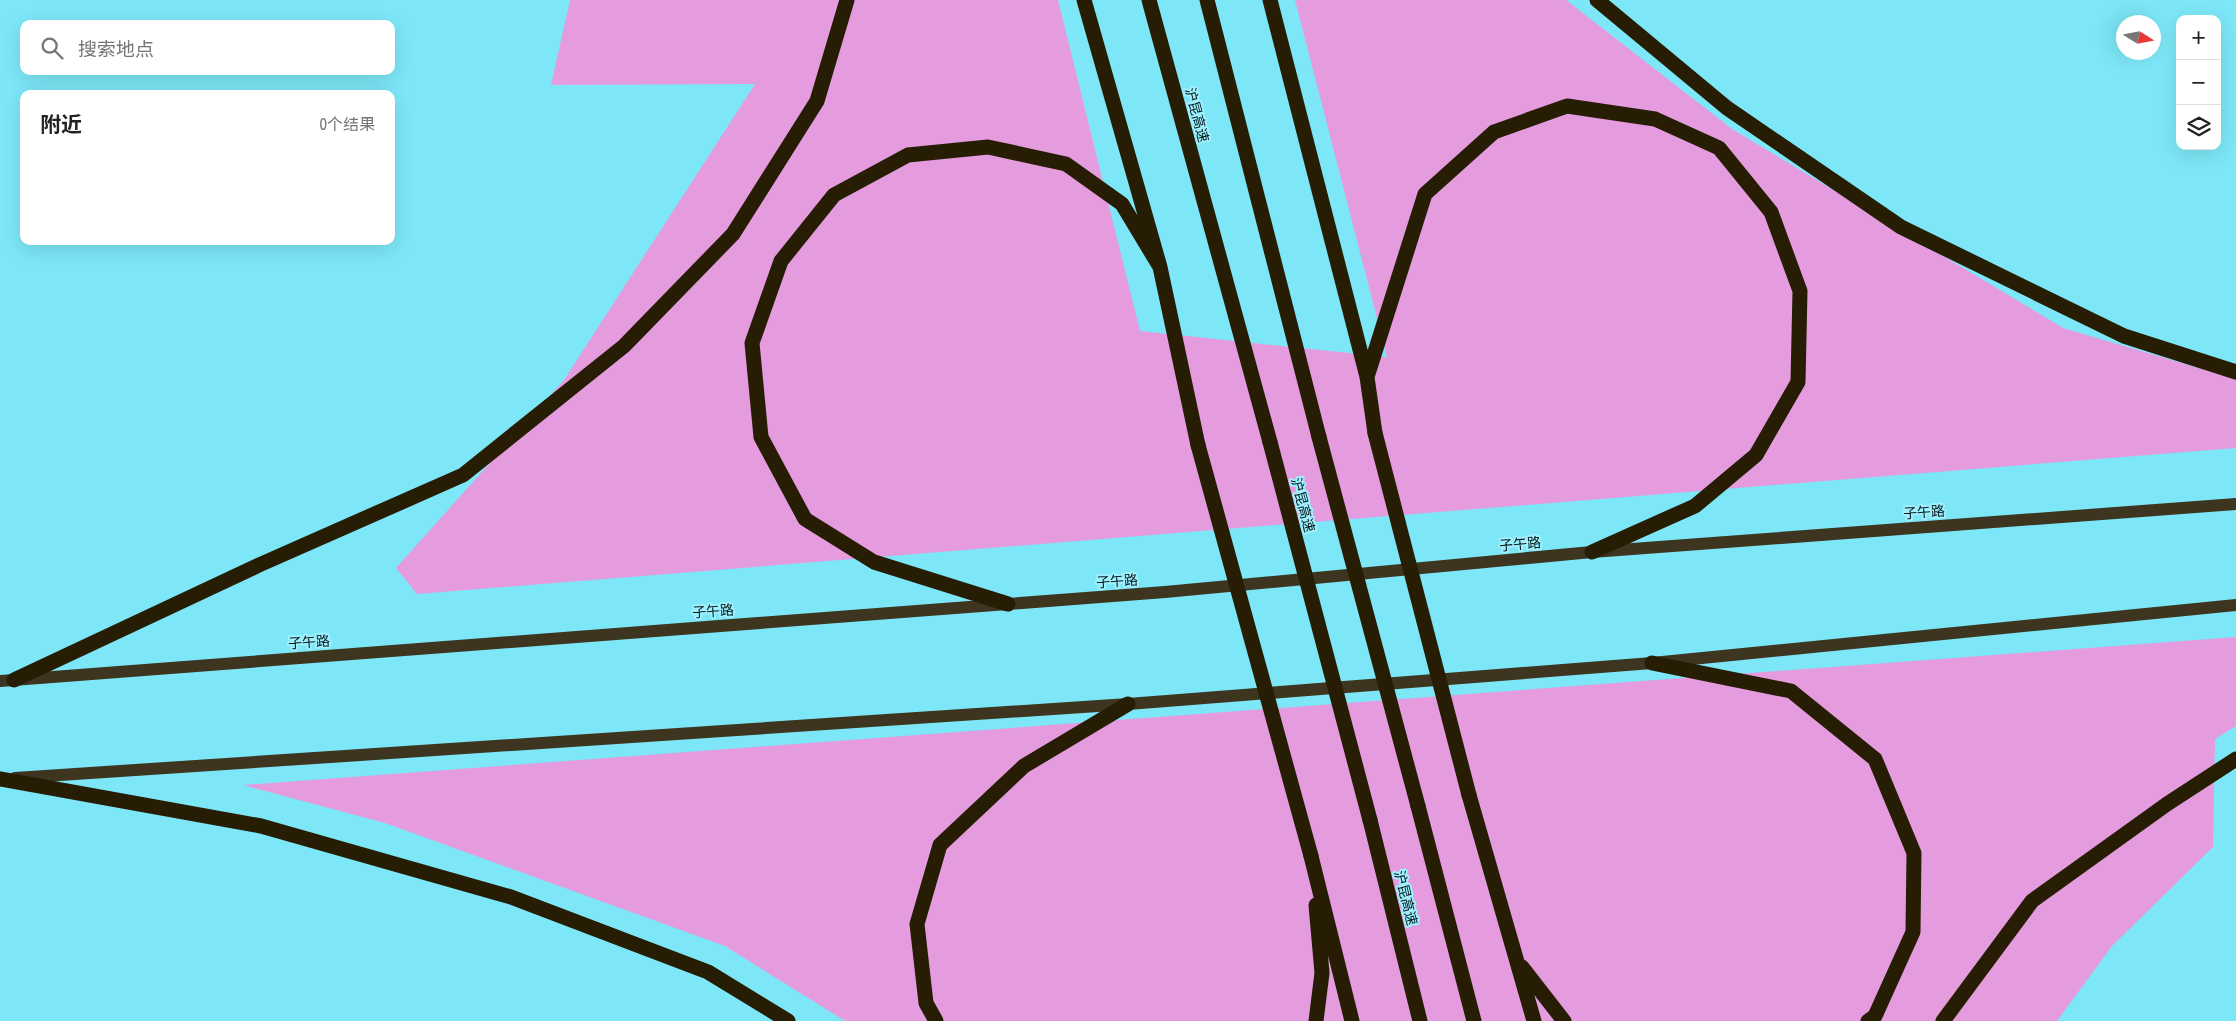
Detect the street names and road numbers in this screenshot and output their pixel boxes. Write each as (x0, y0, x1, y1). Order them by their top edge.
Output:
street label: 沪昆高速 (1182, 86, 1212, 144)
street label: 沪昆高速 (1288, 476, 1318, 534)
street label: 子午路 (1902, 503, 1946, 521)
street label: 子午路 (1498, 534, 1542, 554)
street label: 子午路 (1095, 572, 1139, 590)
street label: 子午路 (691, 602, 735, 620)
street label: 子午路 (287, 633, 331, 651)
street label: 沪昆高速 (1391, 869, 1421, 927)

